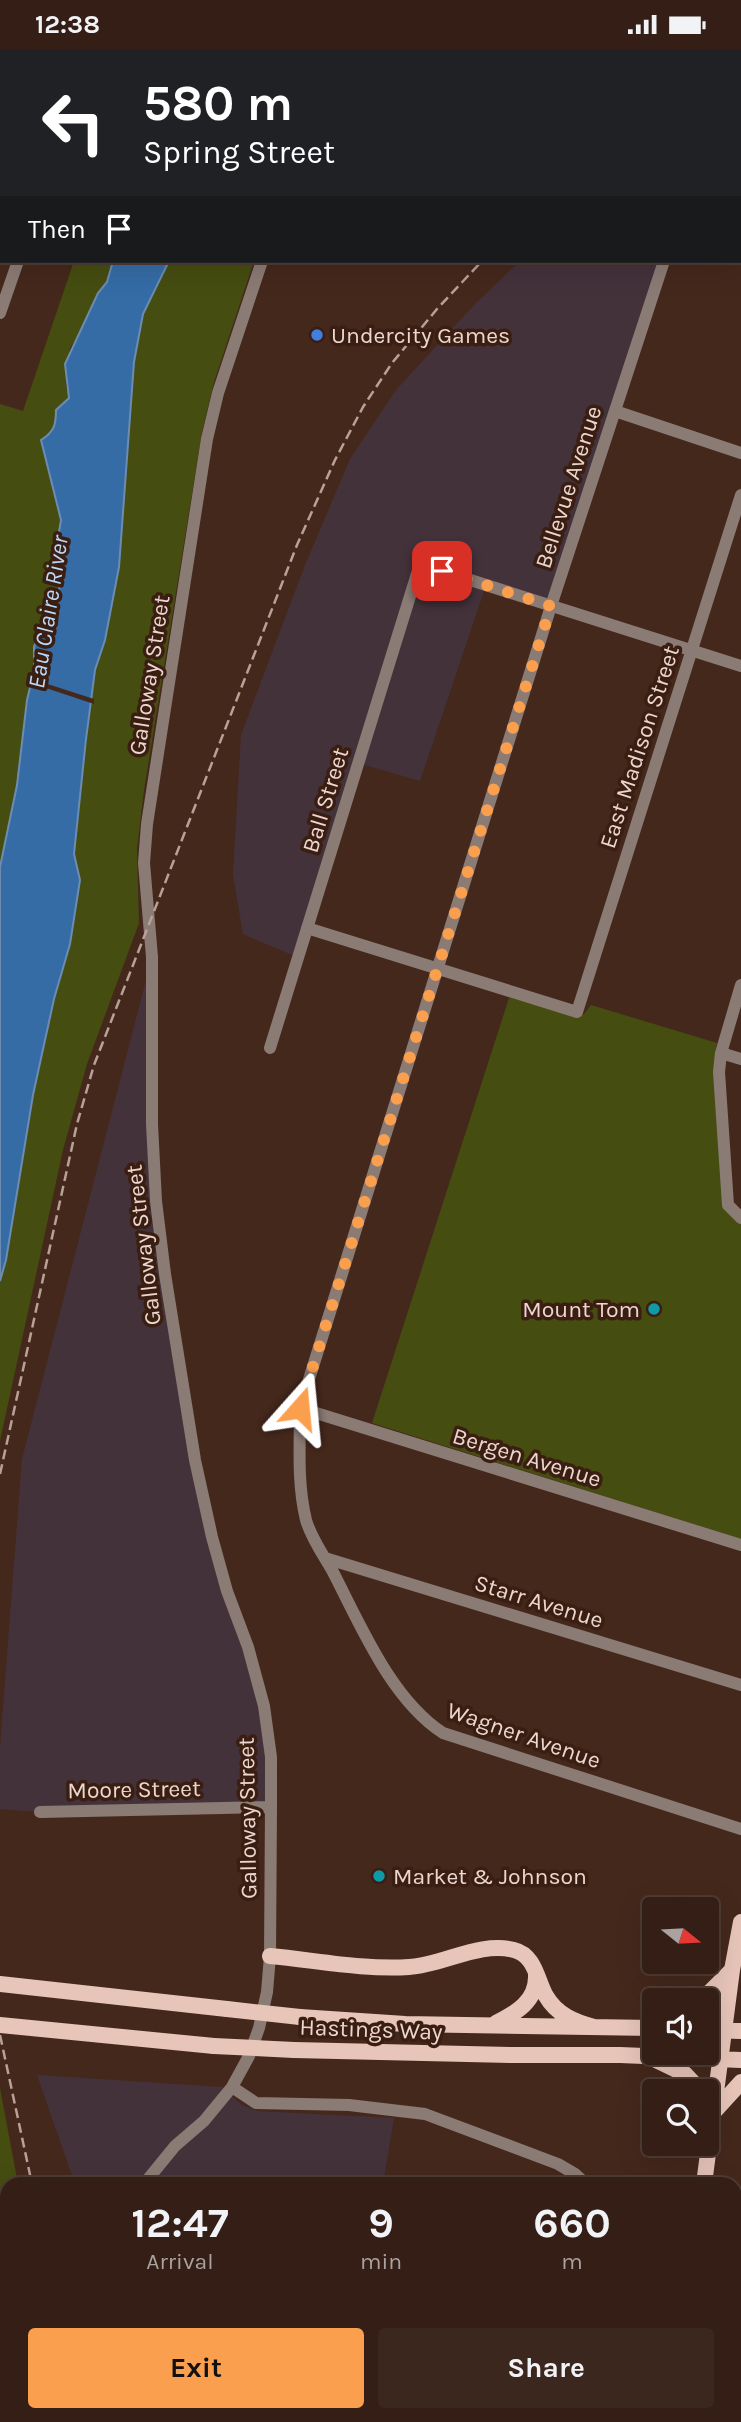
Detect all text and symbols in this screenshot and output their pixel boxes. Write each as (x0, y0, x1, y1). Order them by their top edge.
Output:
text: 12:38 (35, 9, 100, 40)
text: 580 m (143, 75, 293, 132)
icon: left (28, 77, 119, 168)
text: Spring Street (143, 134, 335, 171)
icon: arrive (100, 210, 138, 248)
text: Then (28, 214, 86, 245)
place label: Undercity Games (331, 322, 510, 349)
marker: Undercity Games (309, 327, 325, 343)
street label: Bellevue Avenue (529, 402, 607, 572)
water label: Eau Claire River (22, 533, 74, 691)
pin (412, 541, 472, 601)
icon: arrive (423, 552, 461, 590)
street label: Galloway Street (124, 593, 176, 757)
street label: East Madison Street (594, 642, 685, 852)
street label: Ball Street (297, 744, 354, 856)
street label: Galloway Street (120, 1163, 167, 1327)
place label: Mount Tom (522, 1296, 640, 1323)
marker: Mount Tom (646, 1301, 662, 1317)
position arrow (263, 1371, 337, 1445)
street label: Bergen Avenue (449, 1422, 604, 1493)
street label: Starr Avenue (471, 1569, 606, 1634)
street label: Wagner Avenue (443, 1697, 604, 1774)
street label: Galloway Street (233, 1737, 262, 1899)
street label: Moore Street (67, 1775, 201, 1804)
place label: Market & Johnson (393, 1863, 587, 1890)
marker: Market & Johnson (371, 1868, 387, 1884)
north arrow (642, 1897, 719, 1974)
map controls (642, 1897, 719, 2156)
button: sound (642, 1988, 719, 2065)
street label: Hastings Way (299, 2014, 443, 2046)
button: search (642, 2079, 719, 2156)
text: 12:47 (131, 2198, 229, 2248)
text: 9 (368, 2198, 394, 2248)
text: 660 (533, 2198, 611, 2248)
text: Arrival (146, 2248, 214, 2275)
text: min (360, 2248, 402, 2275)
text: m (561, 2248, 583, 2275)
button: Exit (28, 2328, 364, 2408)
button: Share (378, 2328, 714, 2408)

